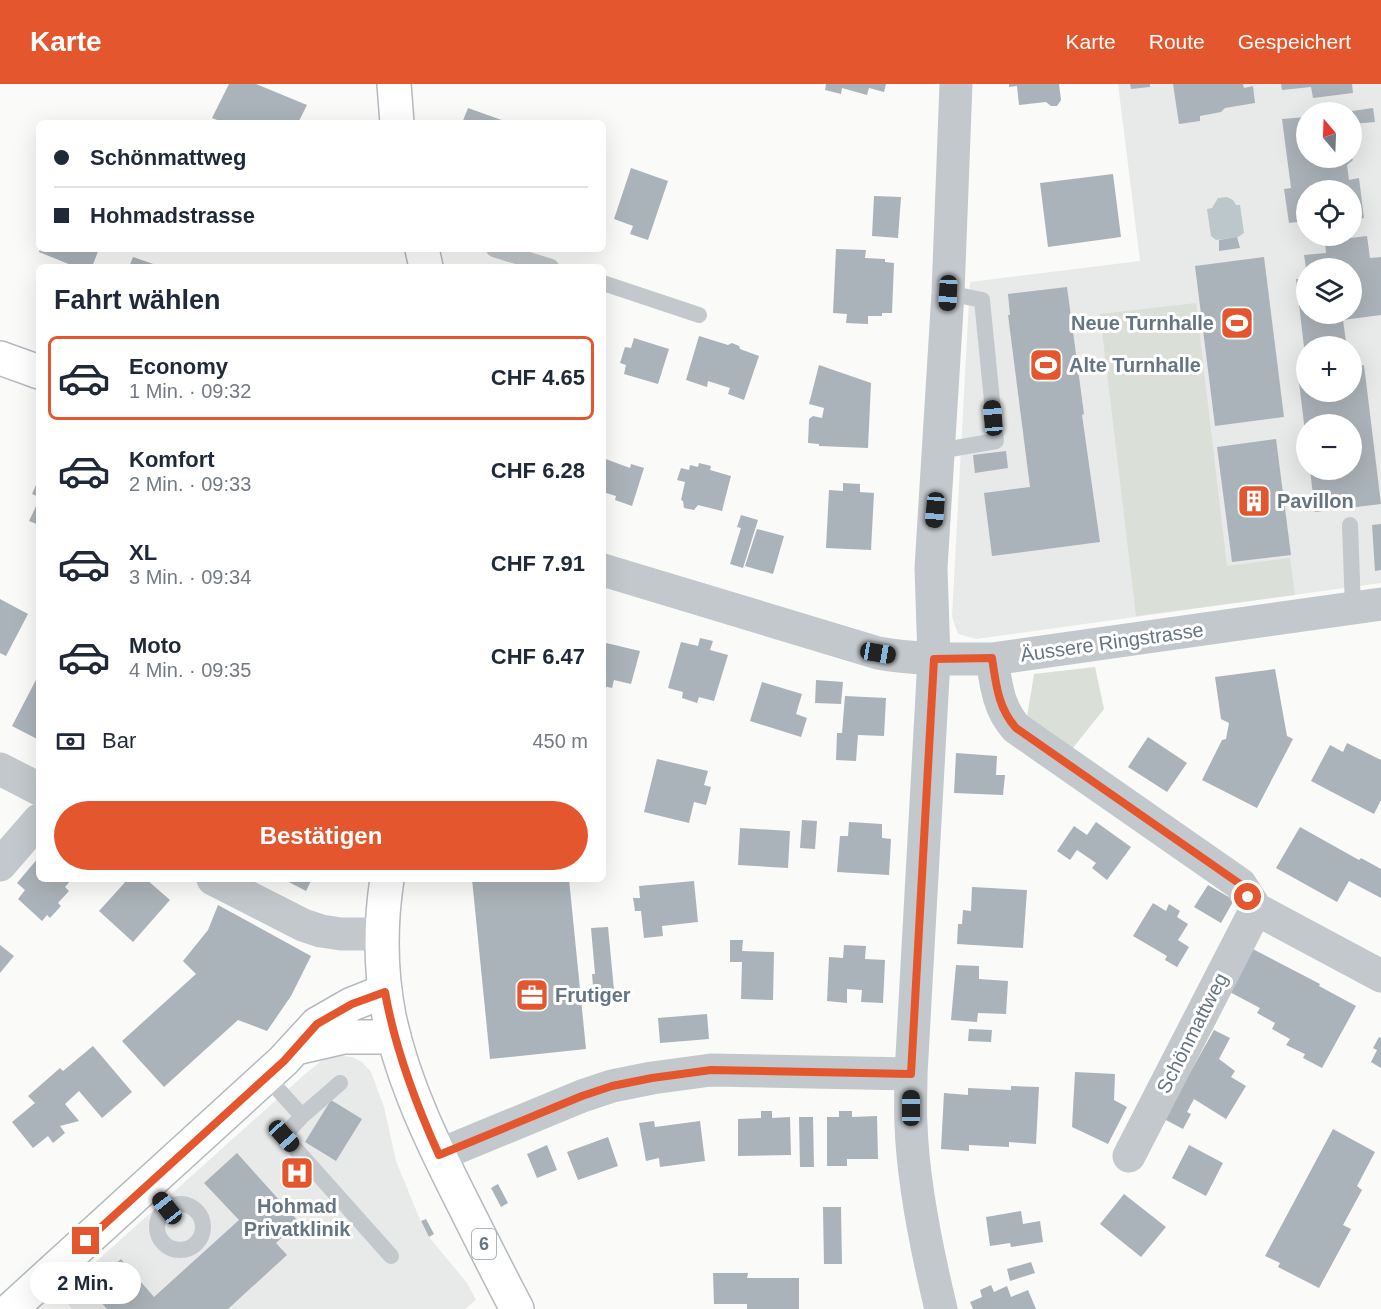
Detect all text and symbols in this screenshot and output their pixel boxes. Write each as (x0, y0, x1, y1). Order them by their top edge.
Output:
text: Karte (30, 26, 102, 57)
text: Karte (1066, 30, 1116, 53)
text: Route (1149, 30, 1205, 53)
text: Gespeichert (1238, 30, 1351, 53)
north arrow (1296, 102, 1362, 168)
map controls (1296, 102, 1362, 480)
text: Schönmattweg (90, 145, 246, 170)
button: locate (1296, 180, 1362, 246)
text: Hohmadstrasse (90, 203, 255, 228)
button: layers (1296, 258, 1362, 324)
car (938, 275, 958, 311)
text: Fahrt wählen (54, 285, 221, 315)
sports icon: Neue Turnhalle (1219, 305, 1255, 341)
place label: Neue Turnhalle (1071, 312, 1214, 334)
button: + (1296, 336, 1362, 402)
sports icon: Alte Turnhalle (1028, 347, 1064, 383)
icon: car (57, 351, 111, 405)
text: Economy (129, 354, 228, 379)
place label: Alte Turnhalle (1069, 354, 1201, 376)
text: CHF 4.65 (491, 365, 585, 390)
text: 1 Min. · 09:32 (129, 380, 251, 402)
car (982, 399, 1004, 437)
button: − (1296, 414, 1362, 480)
icon: car (57, 444, 111, 498)
text: Komfort (129, 447, 215, 472)
text: CHF 6.28 (491, 458, 585, 483)
text: 2 Min. · 09:33 (129, 473, 251, 495)
building icon: Pavillon (1236, 483, 1272, 519)
place label: Pavillon (1277, 490, 1354, 512)
car (924, 491, 946, 529)
icon: car (57, 537, 111, 591)
text: XL (129, 540, 157, 565)
text: CHF 7.91 (491, 551, 585, 576)
text: 3 Min. · 09:34 (129, 566, 251, 588)
street label: Äussere Ringstrasse (1019, 618, 1205, 666)
icon: car (57, 630, 111, 684)
text: Moto (129, 633, 182, 658)
car (859, 641, 897, 665)
text: CHF 6.47 (491, 644, 585, 669)
text: 4 Min. · 09:35 (129, 659, 251, 681)
icon: cash (54, 725, 87, 758)
text: Bar (102, 728, 136, 753)
text: 450 m (532, 730, 588, 752)
button: Bestätigen (54, 801, 588, 870)
route start (1234, 883, 1261, 910)
street label: Schönmattweg (1152, 969, 1232, 1097)
office icon: Frutiger (514, 977, 550, 1013)
place label: Frutiger (555, 984, 631, 1006)
car (902, 1090, 920, 1126)
car (265, 1117, 303, 1155)
hospital icon: Hohmad Privatklinik (279, 1155, 315, 1191)
car (149, 1188, 185, 1228)
place label: Hohmad Privatklinik (244, 1195, 351, 1240)
route end (72, 1227, 99, 1254)
road number: 6 (472, 1229, 496, 1259)
callout: 2 Min. (31, 1262, 142, 1304)
text: 2 Min. (57, 1272, 114, 1294)

